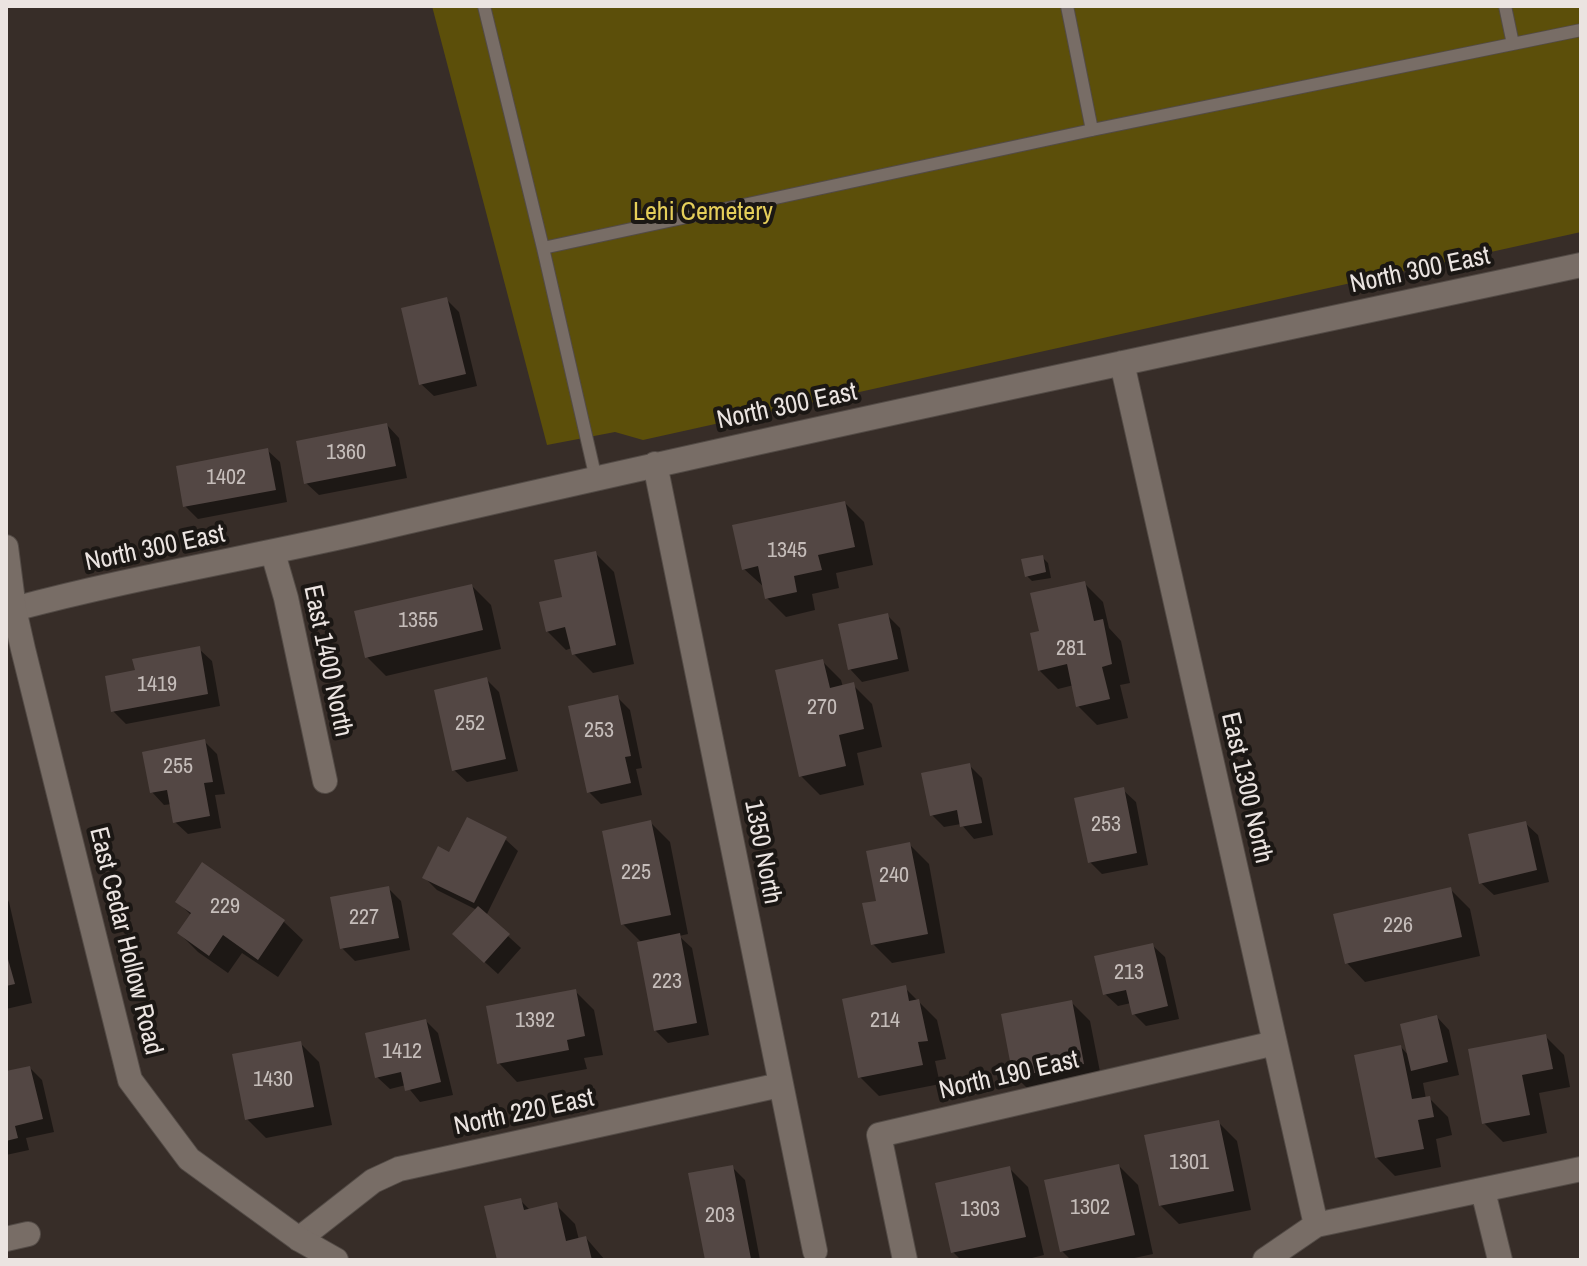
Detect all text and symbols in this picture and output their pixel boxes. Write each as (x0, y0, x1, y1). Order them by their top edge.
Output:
park label: Lehi Cemetery (633, 197, 773, 229)
street label: North 300 East (1347, 241, 1493, 301)
street label: North 300 East (714, 377, 860, 437)
house number: 1360 (326, 440, 366, 466)
house number: 1402 (206, 465, 246, 491)
street label: North 300 East (82, 519, 228, 579)
house number: 1345 (767, 538, 807, 564)
street label: East 1400 North (296, 582, 358, 740)
house number: 1355 (398, 608, 438, 634)
house number: 281 (1056, 636, 1086, 662)
house number: 1419 (137, 672, 177, 698)
house number: 270 (807, 695, 837, 721)
street label: East 1300 North (1213, 709, 1279, 867)
house number: 252 (455, 711, 485, 737)
house number: 253 (584, 718, 614, 744)
house number: 255 (163, 754, 193, 780)
street label: 1350 North (737, 797, 787, 907)
house number: 253 (1091, 812, 1121, 838)
street label: East Cedar Hollow Road (82, 824, 168, 1058)
house number: 225 (621, 860, 651, 886)
house number: 240 (879, 863, 909, 889)
house number: 229 (210, 894, 240, 920)
house number: 227 (349, 905, 379, 931)
house number: 226 (1383, 913, 1413, 939)
house number: 213 (1114, 960, 1144, 986)
house number: 223 (652, 969, 682, 995)
house number: 1392 (515, 1008, 555, 1034)
house number: 214 (870, 1008, 900, 1034)
house number: 1412 (382, 1039, 422, 1065)
street label: North 190 East (936, 1045, 1082, 1107)
house number: 1430 (253, 1067, 293, 1093)
street label: North 220 East (451, 1083, 597, 1143)
house number: 1301 (1169, 1150, 1209, 1176)
house number: 1302 (1070, 1195, 1110, 1221)
house number: 1303 (960, 1197, 1000, 1223)
house number: 203 (705, 1203, 735, 1229)

